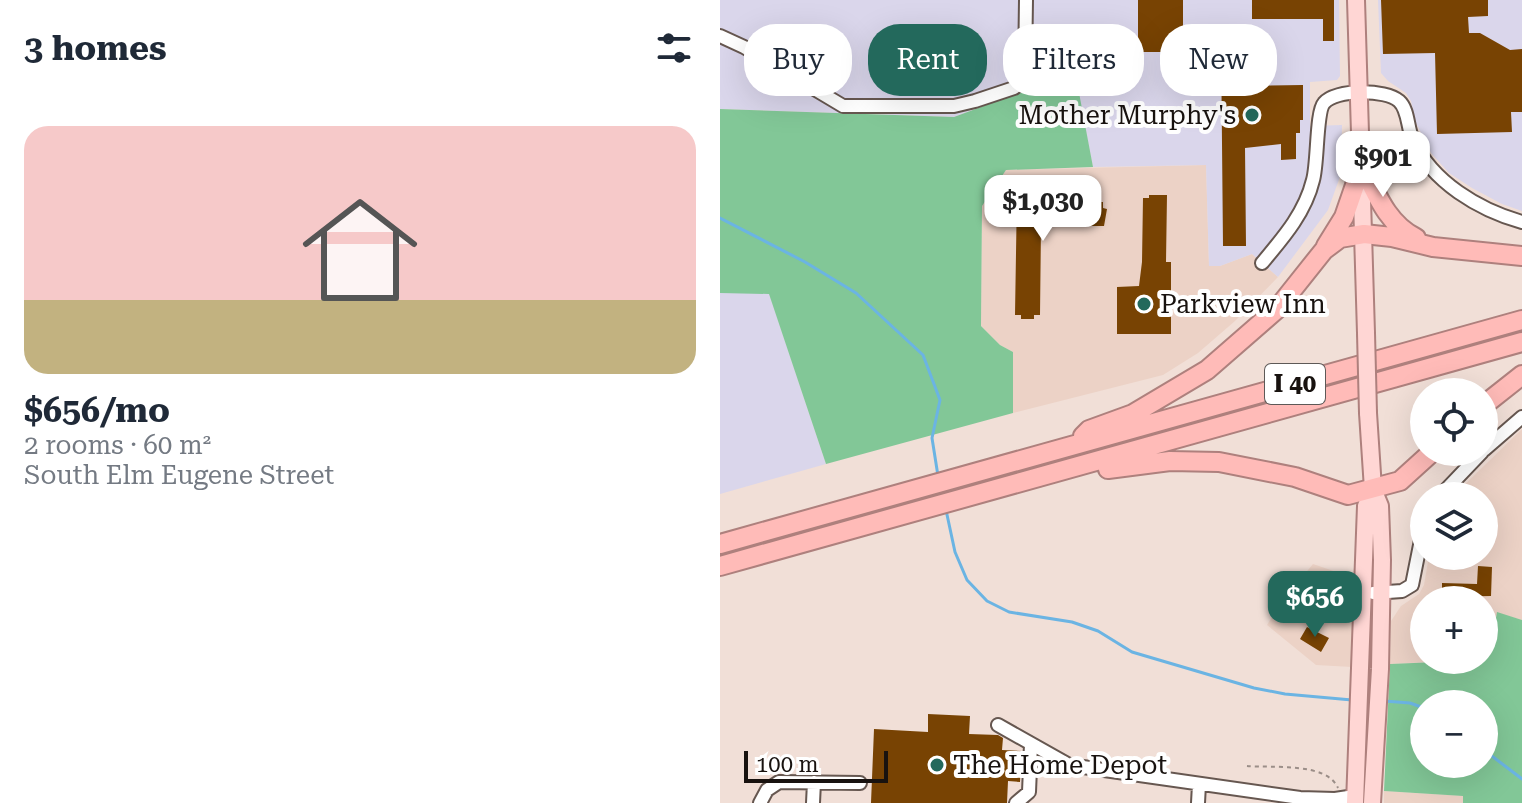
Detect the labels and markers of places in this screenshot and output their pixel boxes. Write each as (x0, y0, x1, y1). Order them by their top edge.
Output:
place label: Mother Murphy's (1019, 100, 1236, 130)
marker: Mother Murphy's (1243, 106, 1261, 124)
pin: $901 (1336, 131, 1430, 199)
pin: $1,030 (978, 175, 1108, 243)
place label: Parkview Inn (1160, 289, 1326, 319)
marker: Parkview Inn (1135, 295, 1153, 313)
pin: $656 (1268, 571, 1362, 639)
place label: The Home Depot (953, 750, 1167, 780)
marker: The Home Depot (928, 756, 946, 774)

